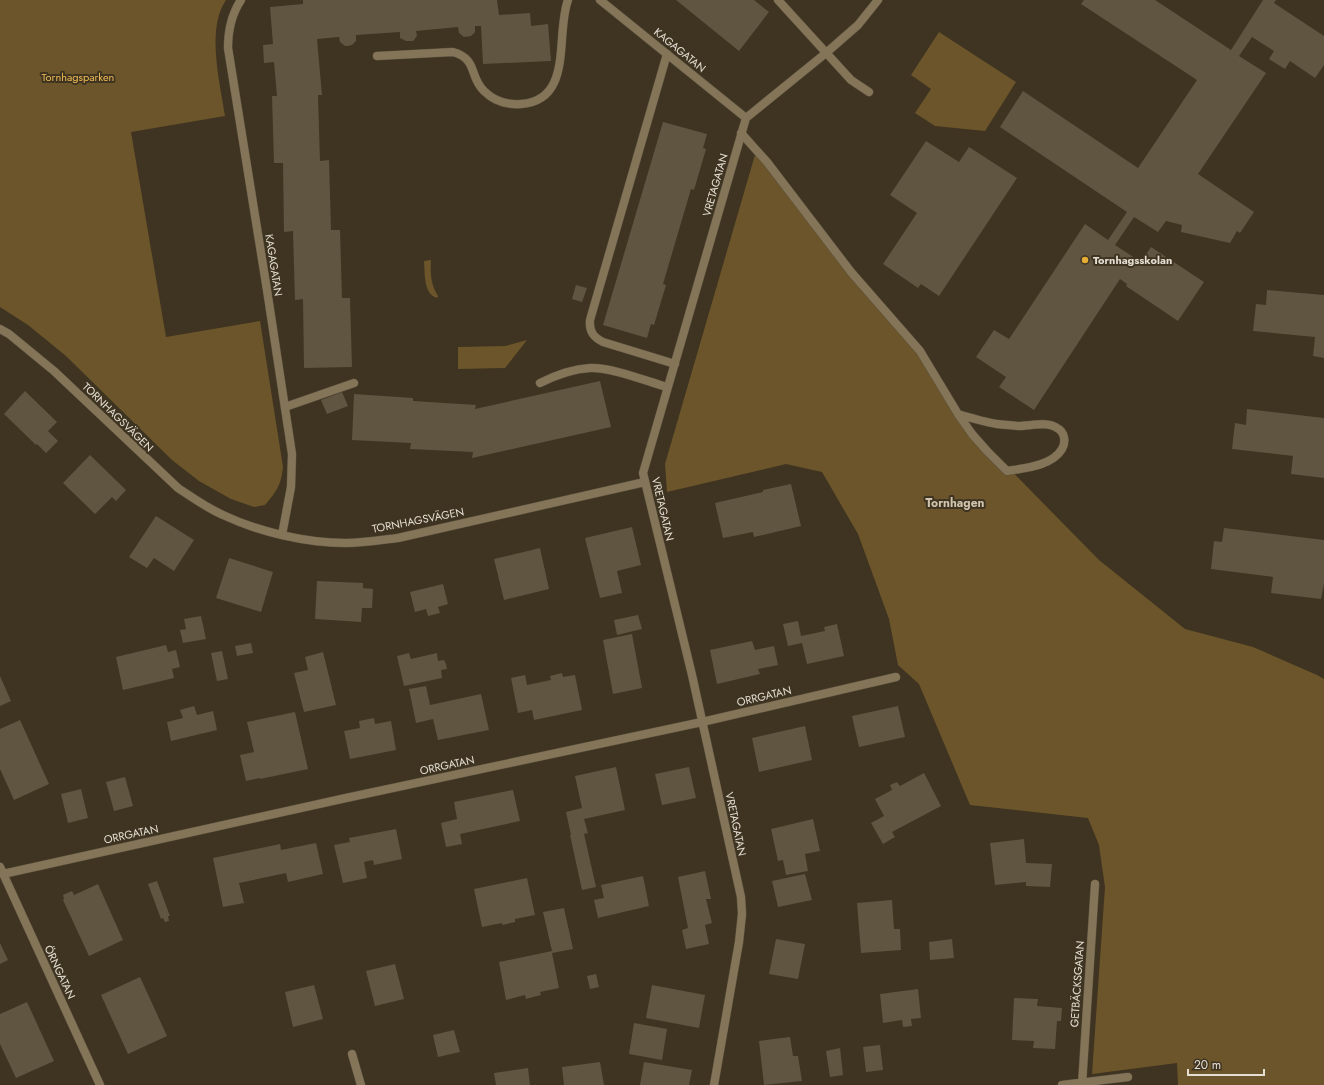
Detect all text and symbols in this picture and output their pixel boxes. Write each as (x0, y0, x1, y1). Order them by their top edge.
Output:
street label: KAGAGATAN (651, 24, 709, 76)
park label: Tornhagsparken (42, 69, 114, 85)
street label: VRETAGATAN (698, 152, 732, 218)
street label: KAGAGATAN (261, 233, 287, 297)
place label: Tornhagsskolan (1093, 252, 1172, 268)
marker: Tornhagsskolan (1080, 255, 1090, 265)
street label: TORNHAGSVÄGEN (79, 379, 157, 455)
street label: VRETAGATAN (648, 476, 678, 542)
district label: Tornhagen (926, 494, 985, 512)
street label: TORNHAGSVÄGEN (371, 503, 465, 537)
street label: ORRGATAN (735, 682, 793, 710)
street label: ORRGATAN (418, 751, 476, 779)
street label: VRETAGATAN (721, 791, 751, 857)
street label: ORRGATAN (102, 820, 160, 848)
street label: GETBÄCKSGATAN (1066, 940, 1088, 1028)
street label: ÖRNGATAN (41, 942, 79, 1002)
scale bar (1188, 1051, 1264, 1077)
text: 20 m (1194, 1056, 1221, 1074)

